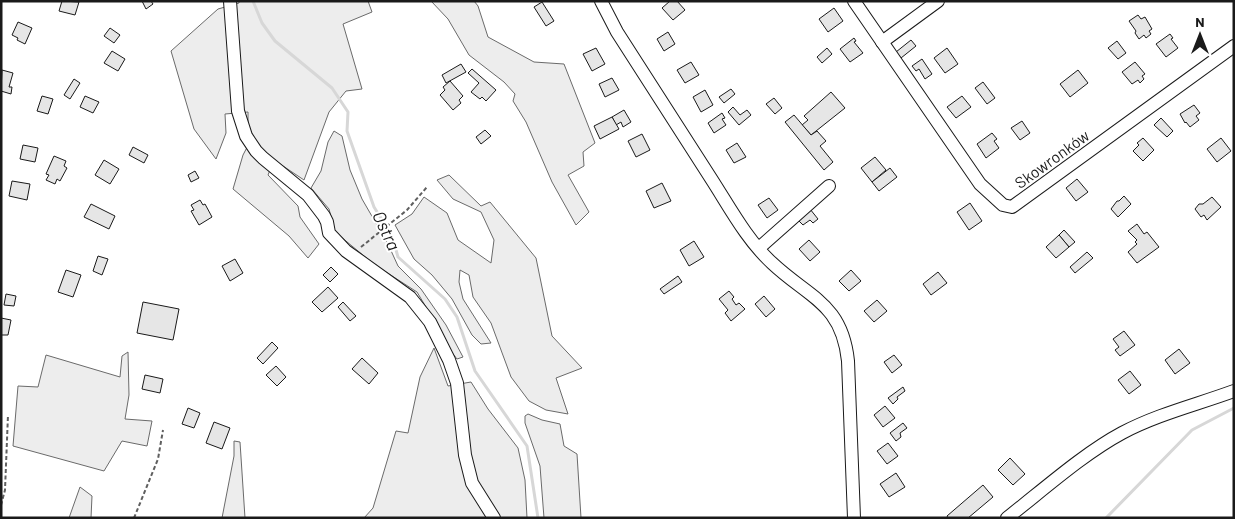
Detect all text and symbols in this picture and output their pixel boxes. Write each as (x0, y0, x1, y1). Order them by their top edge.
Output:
north arrow (1175, 10, 1225, 60)
text: N (1195, 13, 1205, 30)
street label: Skowronków (1011, 125, 1093, 192)
water label: Ostra (368, 207, 406, 254)

